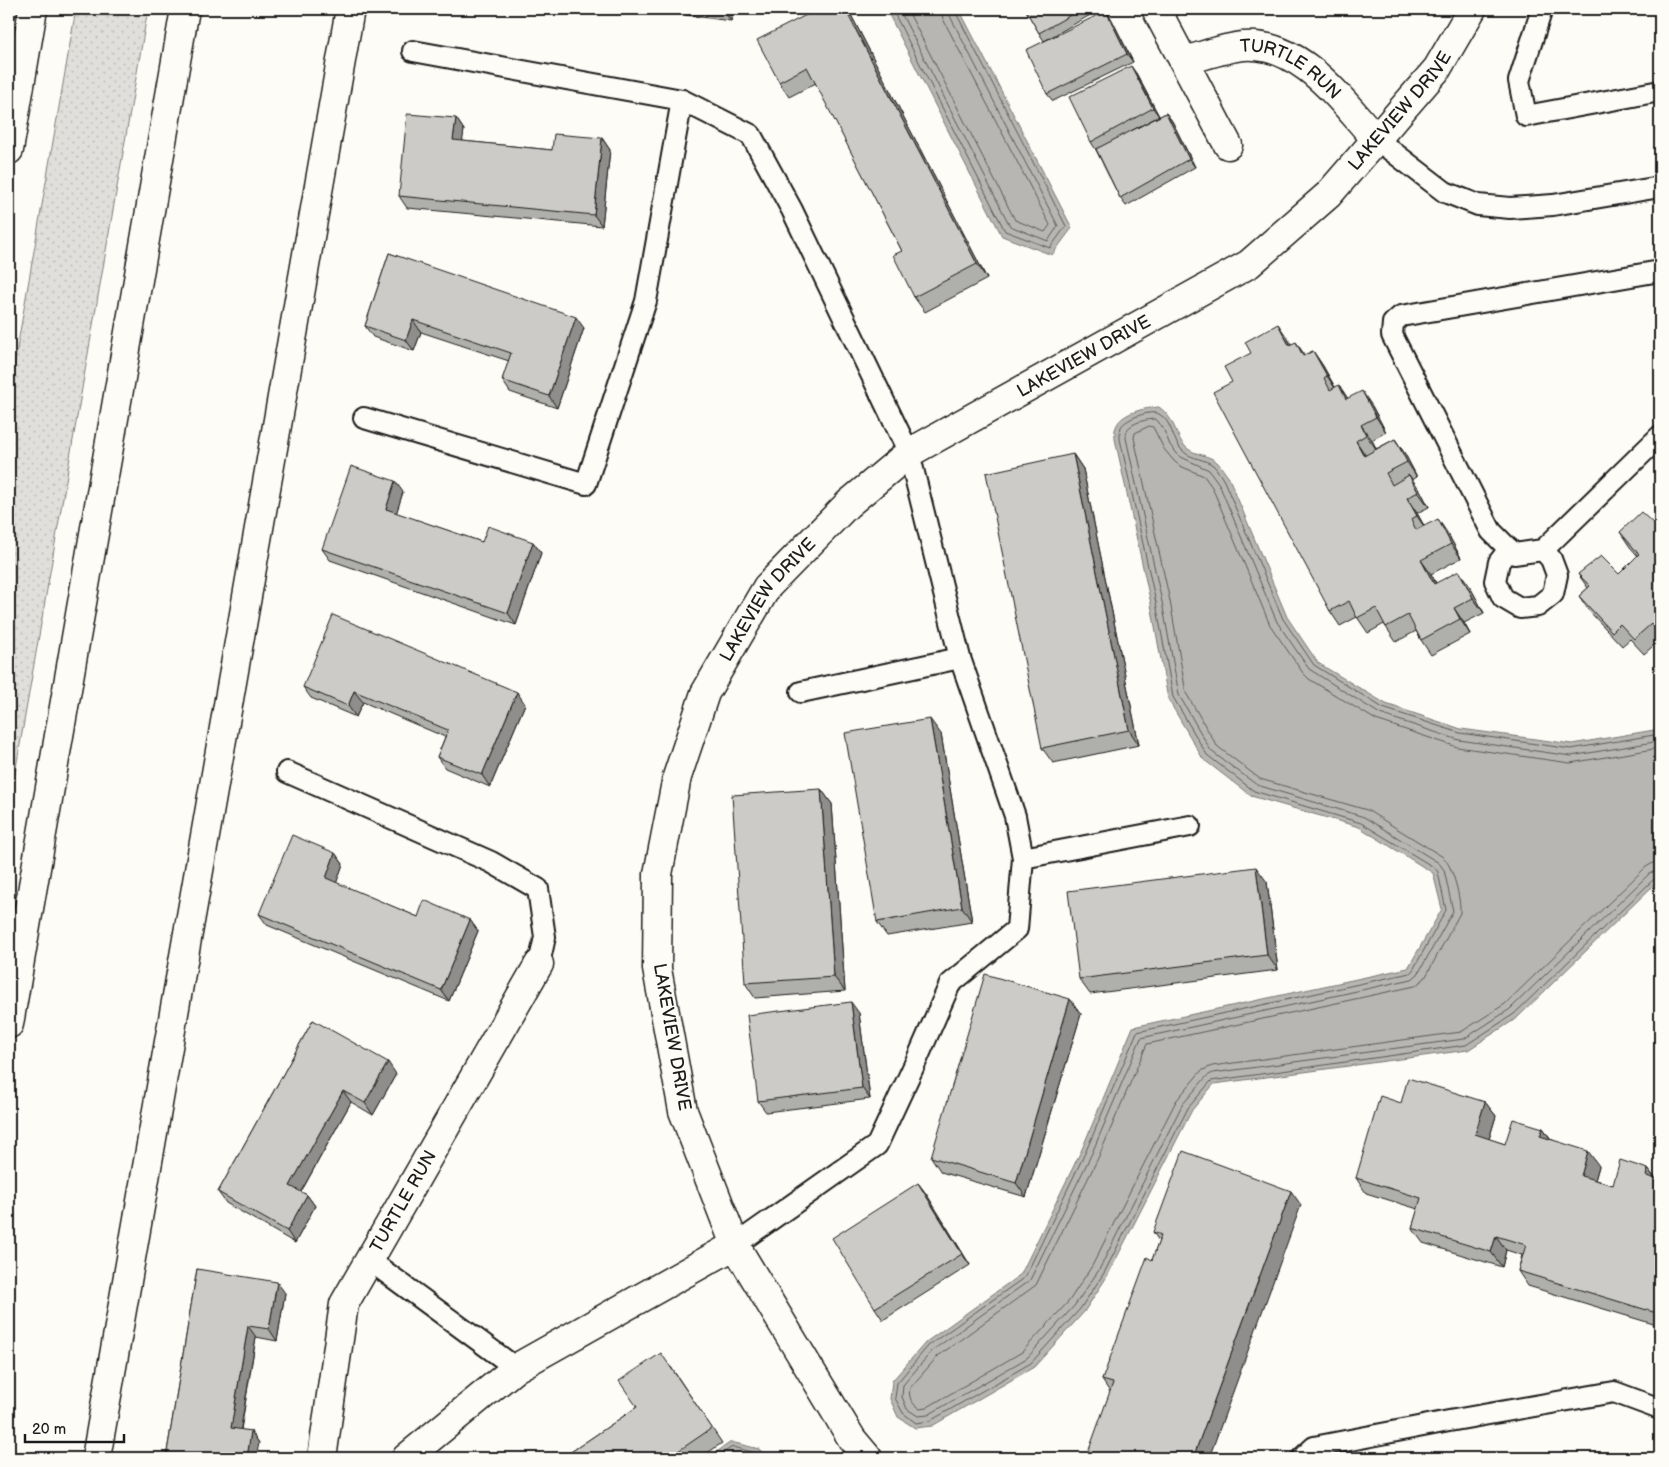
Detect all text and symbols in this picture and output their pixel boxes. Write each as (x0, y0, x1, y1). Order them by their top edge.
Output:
street label: TURTLE RUN (1239, 35, 1346, 103)
street label: LAKEVIEW DRIVE (1344, 47, 1456, 174)
street label: LAKEVIEW DRIVE (1013, 310, 1154, 401)
street label: LAKEVIEW DRIVE (715, 533, 820, 665)
street label: LAKEVIEW DRIVE (649, 962, 695, 1112)
street label: TURTLE RUN (365, 1146, 440, 1256)
scale bar (25, 1412, 124, 1444)
text: 20 m (32, 1420, 66, 1439)

